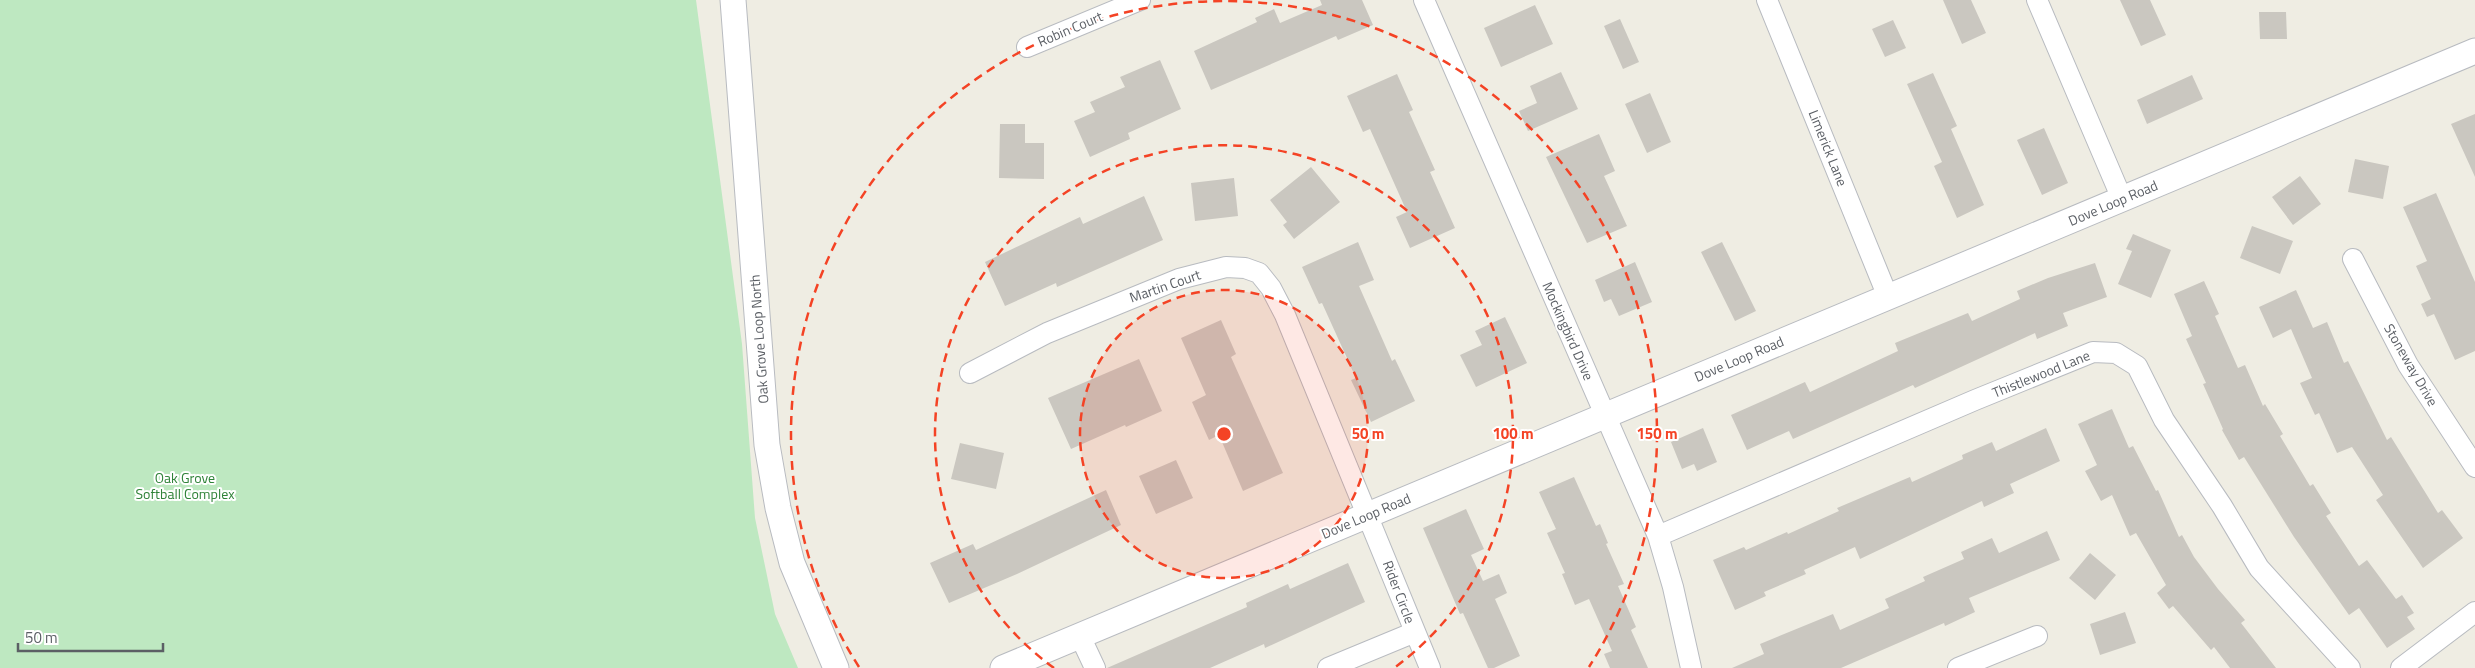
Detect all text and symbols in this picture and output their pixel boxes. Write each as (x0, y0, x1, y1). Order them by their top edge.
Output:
street label: Robin Court (1034, 5, 1106, 52)
street label: Limerick Lane (1804, 106, 1853, 189)
street label: Dove Loop Road (2065, 174, 2161, 231)
street label: Martin Court (1126, 263, 1203, 308)
street label: Oak Grove Loop North (744, 274, 773, 404)
street label: Mockingbird Drive (1537, 278, 1600, 383)
street label: Stoneway Drive (2379, 320, 2444, 410)
street label: Dove Loop Road (1691, 330, 1787, 387)
street label: Thistlewood Lane (1989, 344, 2093, 403)
text: 50 m (1352, 422, 1384, 445)
text: 100 m (1492, 422, 1534, 445)
text: 150 m (1636, 422, 1678, 445)
centre of rings (1215, 425, 1233, 443)
park label: Oak Grove Softball Complex (136, 467, 235, 504)
street label: Dove Loop Road (1318, 487, 1414, 544)
street label: Rider Circle (1378, 557, 1421, 626)
scale bar (18, 620, 162, 652)
text: 50 m (25, 626, 58, 649)

